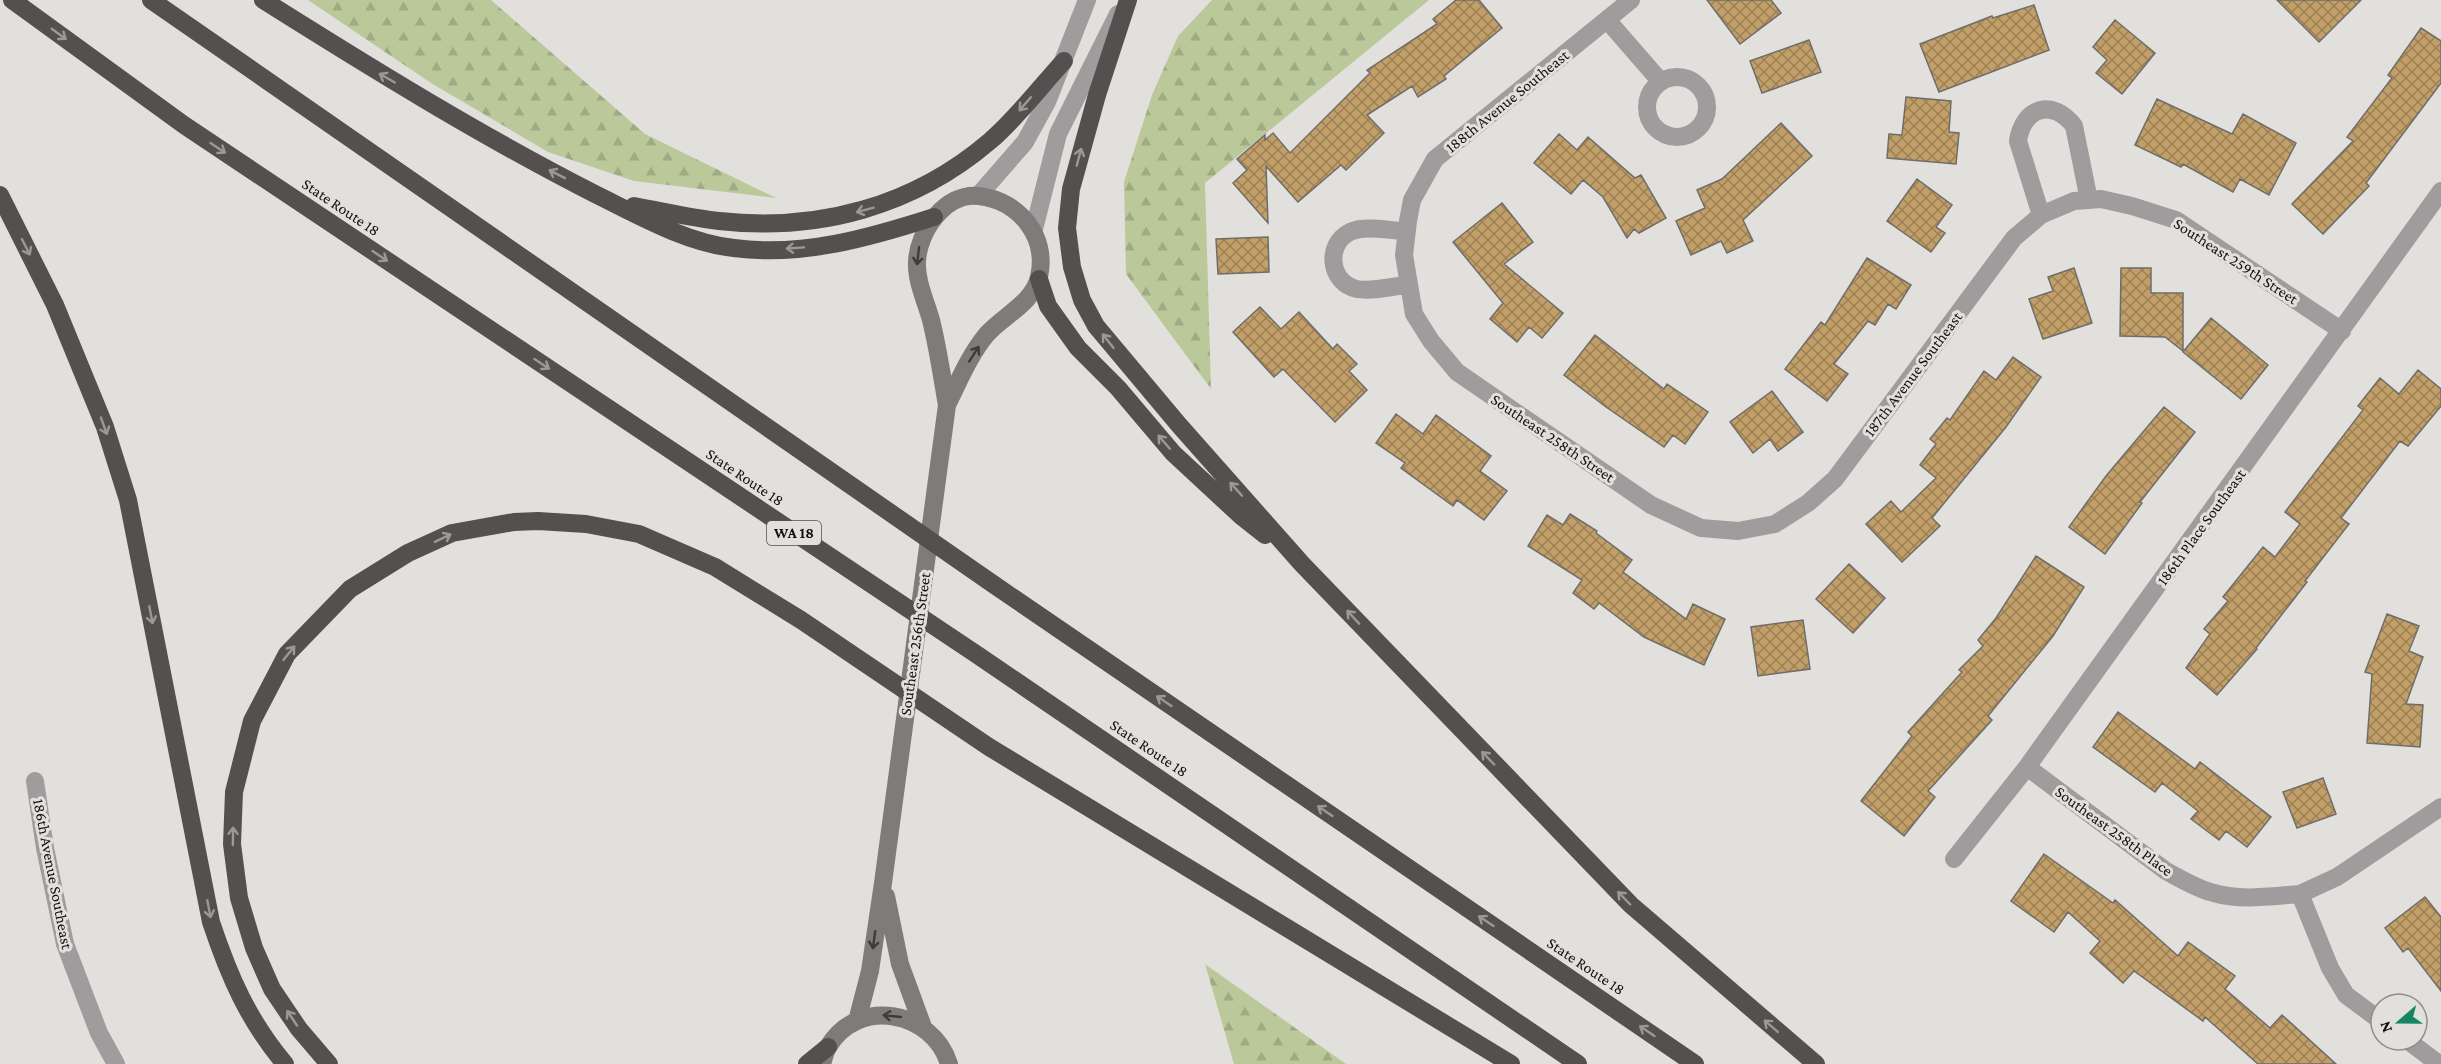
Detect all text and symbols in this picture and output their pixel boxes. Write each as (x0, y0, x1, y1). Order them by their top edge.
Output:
one-way arrow (51, 28, 67, 41)
street label: 188th Avenue Southeast (1442, 46, 1572, 156)
one-way arrow (379, 71, 396, 83)
one-way arrow (1018, 96, 1032, 111)
one-way arrow (209, 142, 226, 154)
one-way arrow (1074, 148, 1085, 167)
one-way arrow (548, 168, 566, 180)
street label: State Route 18 (299, 175, 383, 239)
one-way arrow (855, 205, 874, 216)
street label: Southeast 259th Street (2171, 215, 2302, 308)
one-way arrow (21, 238, 33, 256)
one-way arrow (786, 243, 806, 254)
one-way arrow (912, 245, 923, 265)
one-way arrow (371, 250, 388, 262)
street label: 187th Avenue Southeast (1861, 308, 1966, 440)
one-way arrow (1102, 334, 1115, 350)
one-way arrow (968, 345, 981, 362)
one-way arrow (533, 359, 550, 371)
street label: Southeast 258th Street (1488, 390, 1618, 486)
one-way arrow (100, 416, 111, 435)
one-way arrow (1157, 435, 1171, 450)
street label: State Route 18 (703, 445, 787, 509)
street label: 186th Place Southeast (2153, 465, 2249, 588)
one-way arrow (1229, 482, 1243, 497)
road number: WA 18 (767, 521, 821, 545)
one-way arrow (434, 532, 451, 544)
street label: Southeast 256th Street (897, 571, 934, 717)
one-way arrow (146, 604, 157, 624)
one-way arrow (1346, 610, 1360, 625)
one-way arrow (283, 645, 296, 661)
one-way arrow (1156, 695, 1173, 707)
street label: State Route 18 (1107, 716, 1191, 780)
one-way arrow (1481, 750, 1496, 765)
street label: Southeast 258th Place (2052, 783, 2176, 879)
street label: 186th Avenue Southeast (30, 797, 76, 951)
one-way arrow (1317, 805, 1334, 817)
one-way arrow (227, 827, 239, 847)
one-way arrow (1617, 890, 1632, 905)
one-way arrow (204, 899, 215, 918)
one-way arrow (1478, 915, 1495, 927)
one-way arrow (869, 930, 880, 950)
street label: State Route 18 (1544, 934, 1628, 998)
north arrow (2369, 992, 2429, 1052)
one-way arrow (286, 1011, 298, 1027)
one-way arrow (882, 1011, 902, 1022)
one-way arrow (1764, 1019, 1779, 1033)
text: N (2375, 1019, 2395, 1035)
one-way arrow (1639, 1025, 1656, 1037)

